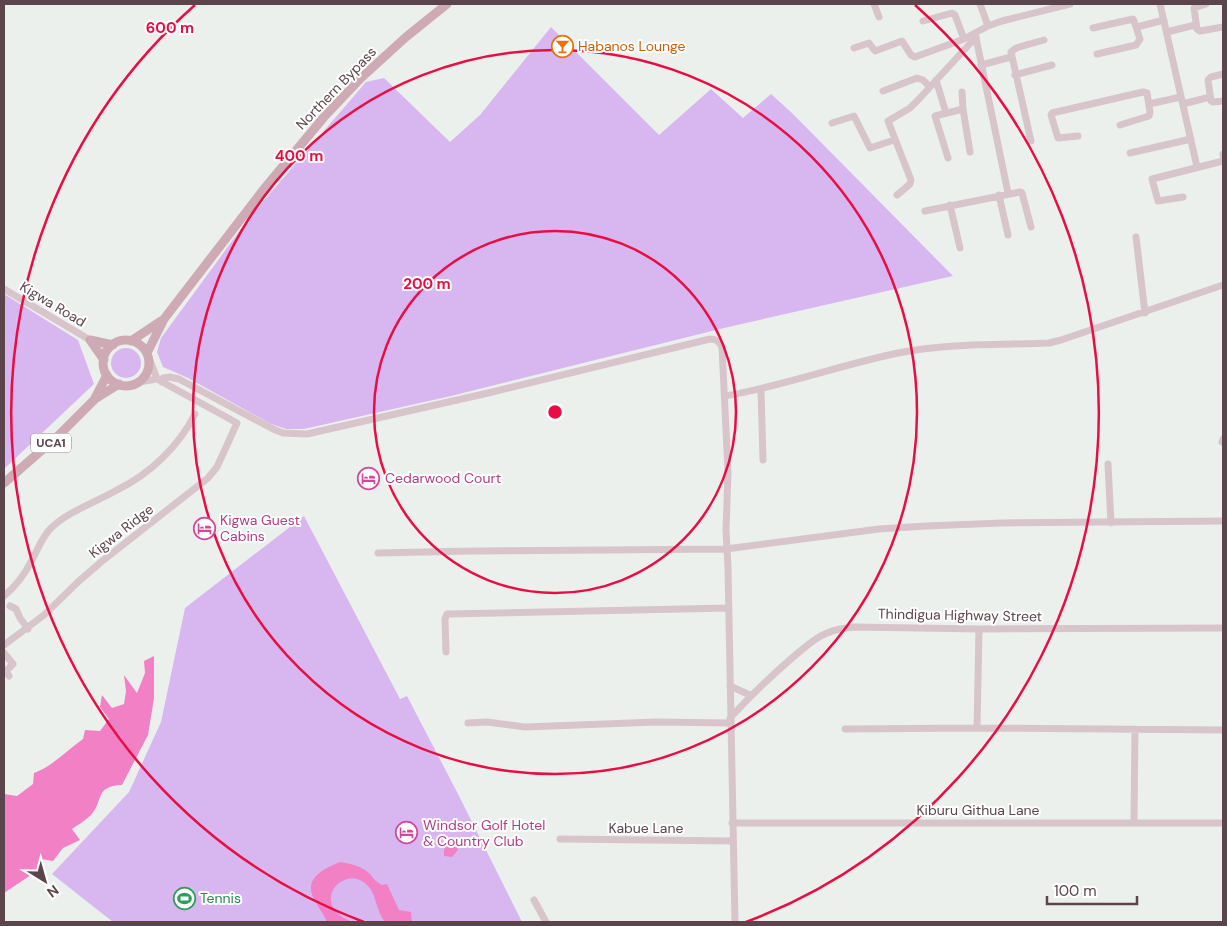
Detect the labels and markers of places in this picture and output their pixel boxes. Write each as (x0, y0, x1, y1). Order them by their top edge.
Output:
bar icon: Habanos Lounge (550, 34, 574, 58)
place label: Habanos Lounge (578, 37, 686, 55)
centre of rings (546, 403, 564, 421)
hotel icon: Cedarwood Court (357, 466, 381, 490)
place label: Cedarwood Court (385, 469, 501, 487)
place label: Kigwa Guest Cabins (220, 511, 300, 545)
hotel icon: Kigwa Guest Cabins (192, 516, 216, 540)
place label: Windsor Golf Hotel & Country Club (423, 816, 545, 850)
hotel icon: Windsor Golf Hotel & Country Club (395, 821, 419, 845)
sports icon: Tennis (172, 886, 196, 910)
place label: Tennis (200, 889, 241, 907)

